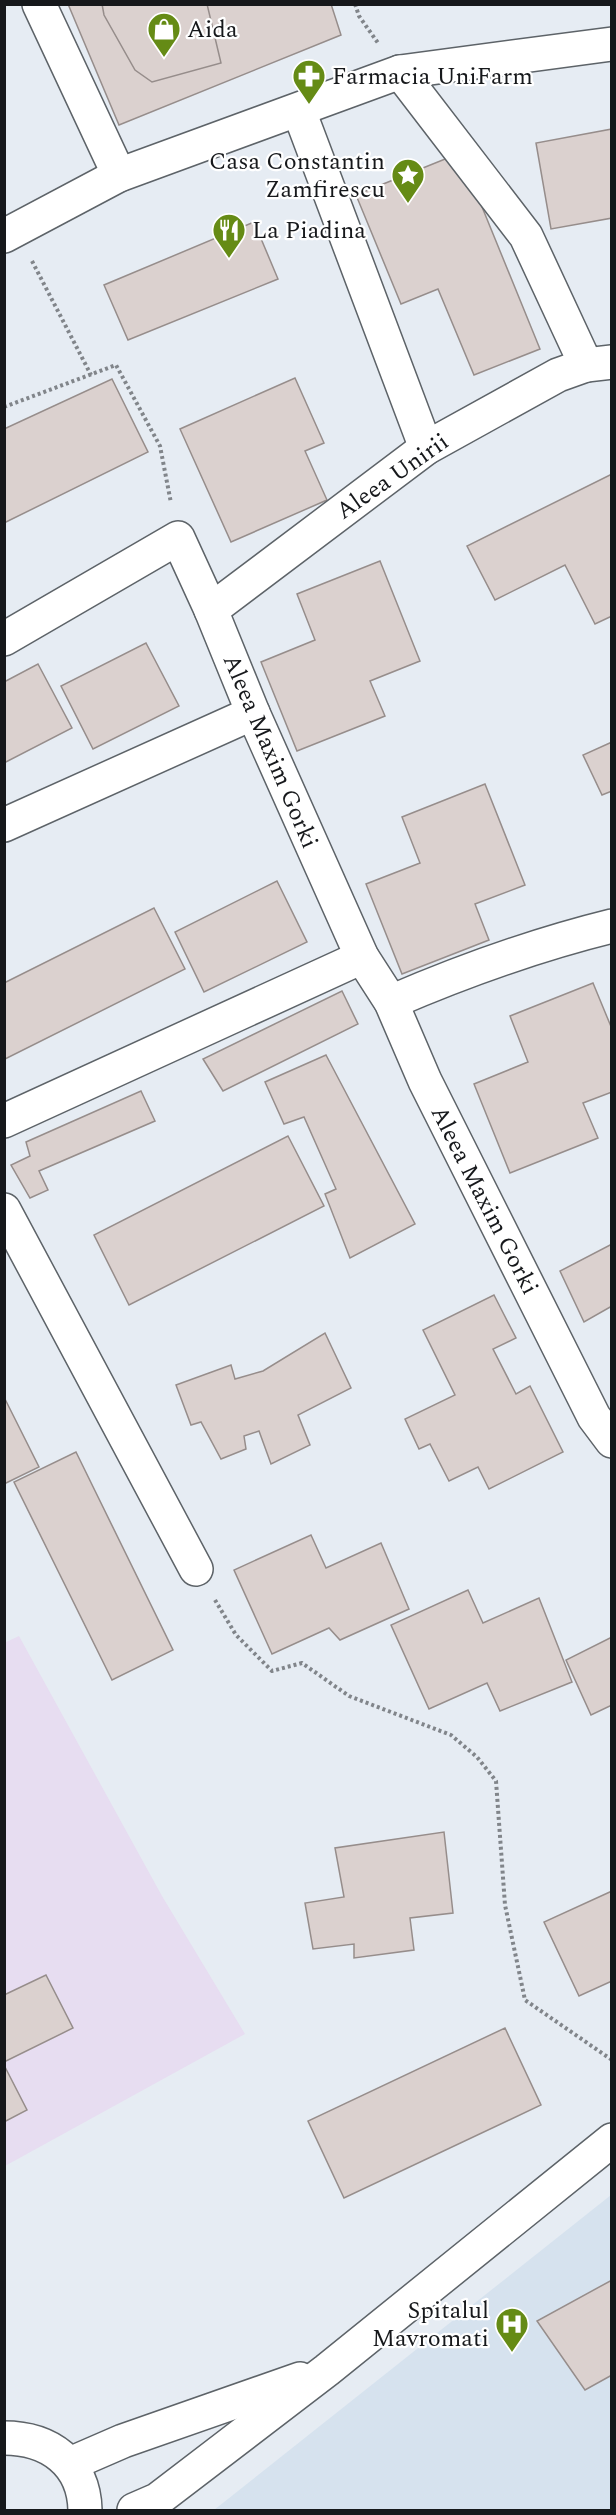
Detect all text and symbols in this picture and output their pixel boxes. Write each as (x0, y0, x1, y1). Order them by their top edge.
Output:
shop icon: Aida (146, 11, 182, 58)
place label: Aida (187, 12, 238, 48)
pharmacy icon: Farmacia UniFarm (291, 58, 327, 105)
place label: Farmacia UniFarm (332, 59, 533, 95)
place label: Casa Constantin Zamfirescu (209, 144, 385, 208)
place icon: Casa Constantin Zamfirescu (390, 157, 426, 204)
restaurant icon: La Piadina (211, 212, 247, 259)
place label: La Piadina (252, 213, 366, 249)
street label: Aleea Unirii (329, 425, 456, 529)
street label: Aleea Maxim Gorki (213, 649, 327, 854)
street label: Aleea Maxim Gorki (421, 1100, 547, 1301)
place label: Spitalul Mavromati (372, 2293, 489, 2357)
hospital icon: Spitalul Mavromati (494, 2306, 530, 2353)

